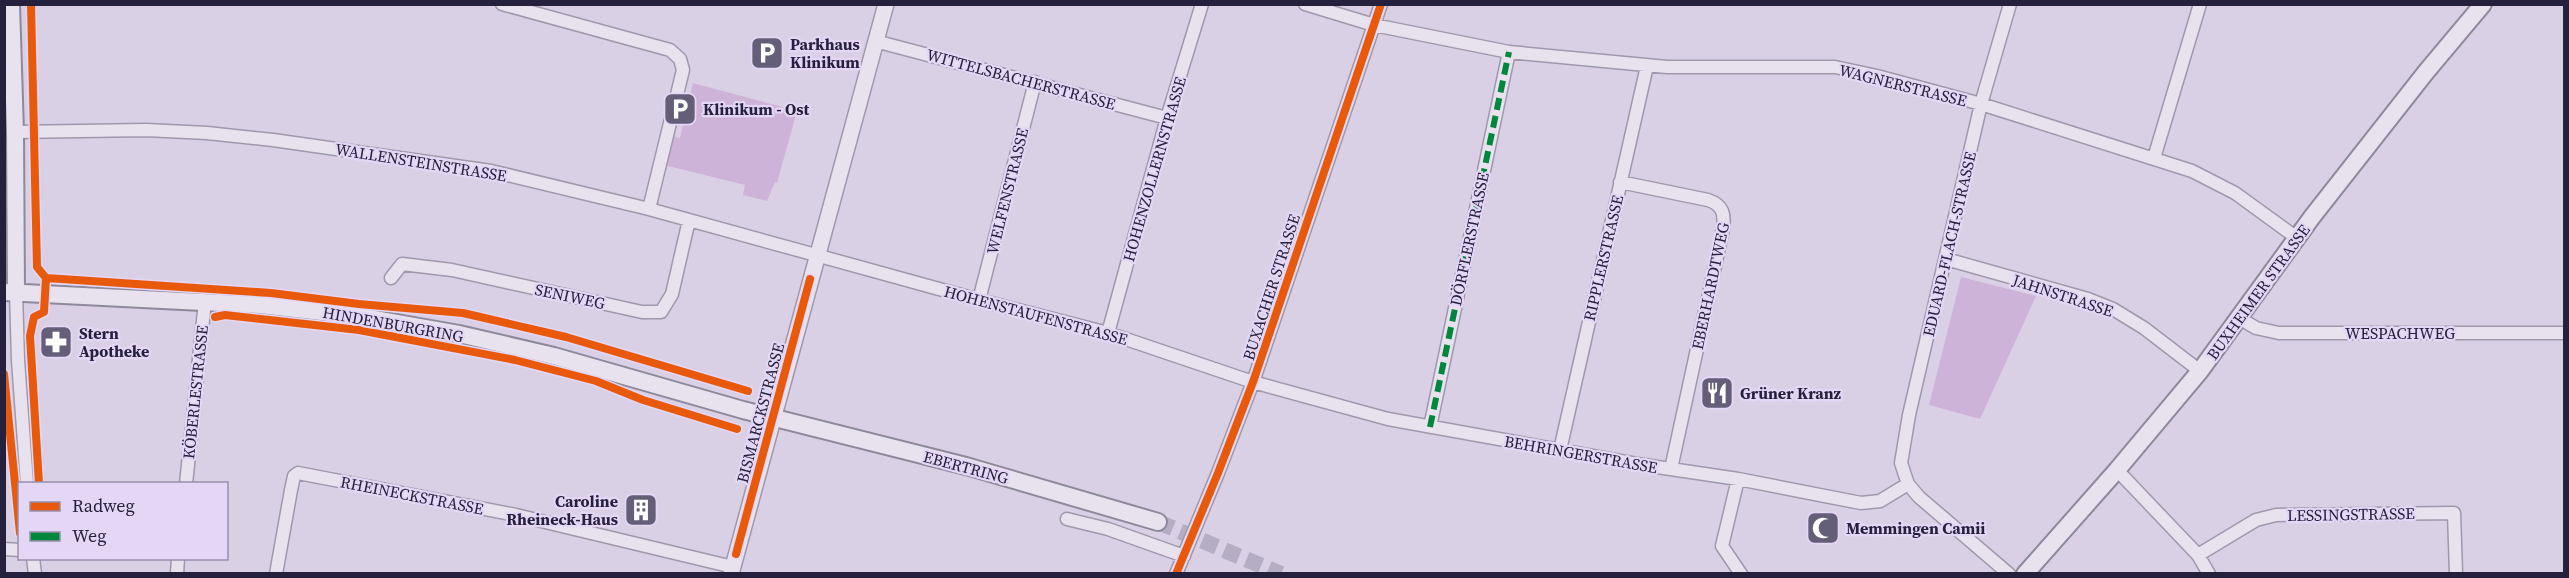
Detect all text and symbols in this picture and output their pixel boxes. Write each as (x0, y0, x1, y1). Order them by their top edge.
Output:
place label: Parkhaus Klinikum (790, 33, 860, 73)
parking icon: Parkhaus Klinikum (749, 35, 785, 71)
street label: WITTELSBACHERSTRASSE (924, 43, 1118, 115)
street label: WAGNERSTRASSE (1837, 59, 1969, 112)
street label: HOHENZOLLERNSTRASSE (1117, 74, 1191, 264)
parking icon: Klinikum - Ost (662, 91, 698, 127)
place label: Klinikum - Ost (703, 98, 810, 120)
street label: WELFENSTRASSE (981, 125, 1033, 256)
street label: WALLENSTEINSTRASSE (334, 138, 509, 186)
street label: EDUARD-FLACH-STRASSE (1917, 149, 1981, 339)
street label: DÖRFLERSTRASSE (1444, 170, 1494, 308)
street label: RIPPLERSTRASSE (1578, 192, 1628, 323)
street label: BUXACHER STRASSE (1237, 211, 1305, 363)
street label: EBERHARDTWEG (1686, 220, 1734, 352)
street label: BUXHEIMER STRASSE (2201, 220, 2315, 364)
street label: JAHNSTRASSE (2009, 268, 2116, 322)
street label: SENIWEG (533, 278, 607, 314)
street label: HOHENSTAUFENSTRASSE (942, 280, 1131, 350)
street label: HINDENBURGRING (321, 301, 465, 347)
place label: Stern Apotheke (79, 322, 149, 362)
street label: WESPACHWEG (2345, 322, 2455, 344)
pharmacy icon: Stern Apotheke (38, 324, 74, 360)
street label: KÖBERLESTRASSE (177, 324, 213, 460)
street label: BISMARCKSTRASSE (731, 340, 789, 485)
restaurant icon: Grüner Kranz (1699, 375, 1735, 411)
place label: Grüner Kranz (1740, 382, 1842, 404)
street label: BEHRINGERSTRASSE (1503, 430, 1660, 478)
street label: EBERTRING (921, 445, 1011, 489)
street label: RHEINECKSTRASSE (339, 470, 486, 520)
legend (18, 482, 228, 560)
place label: Caroline Rheineck-Haus (506, 490, 618, 530)
building icon: Caroline Rheineck-Haus (623, 492, 659, 528)
text: Radweg (72, 493, 135, 518)
street label: LESSINGSTRASSE (2287, 502, 2415, 526)
mosque icon: Memmingen Camii (1805, 510, 1841, 546)
place label: Memmingen Camii (1846, 517, 1985, 539)
text: Weg (72, 523, 107, 548)

